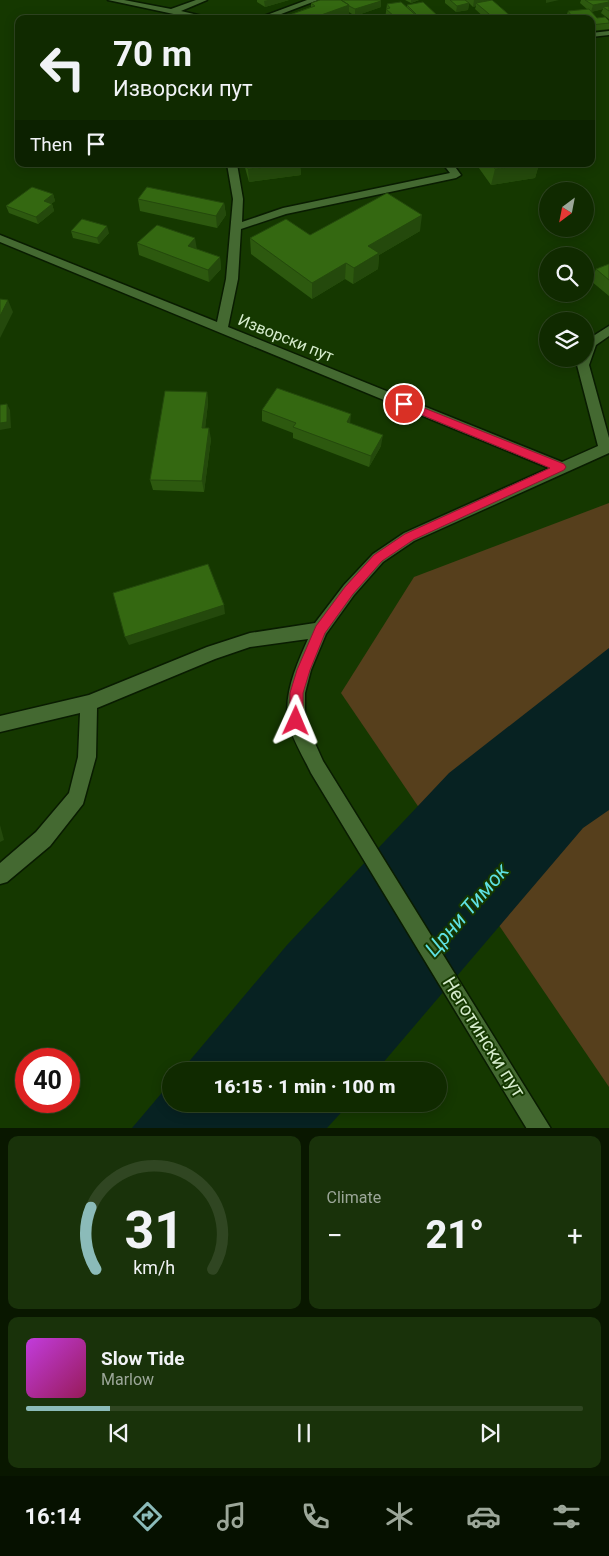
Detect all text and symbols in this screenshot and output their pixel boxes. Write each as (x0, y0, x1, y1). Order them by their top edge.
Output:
text: 70 m (113, 34, 192, 75)
icon: left (30, 35, 95, 100)
text: Изворски пут (113, 76, 253, 101)
icon: arrive (82, 130, 110, 158)
text: Then (30, 133, 72, 156)
north arrow (539, 182, 594, 238)
map controls (539, 182, 594, 367)
button: search (539, 247, 594, 302)
street label: Изворски пут (235, 310, 337, 366)
button: layers (539, 312, 594, 367)
pin (383, 383, 425, 425)
icon: arrive (390, 390, 418, 418)
position arrow (269, 694, 321, 746)
water label: Црни Тимок (420, 858, 514, 961)
street label: Неготински пут (438, 972, 530, 1102)
speed limit sign: 40 (15, 1048, 80, 1113)
text: 16:15 · 1 min · 100 m (213, 1075, 396, 1098)
text: Climate (327, 1188, 381, 1207)
text: 31 (124, 1200, 184, 1261)
text: 21° (425, 1213, 484, 1257)
text: − (327, 1219, 343, 1252)
text: + (567, 1219, 583, 1252)
text: km/h (133, 1257, 175, 1278)
text: Slow Tide (101, 1347, 184, 1370)
text: Marlow (101, 1370, 154, 1389)
icon: previous (105, 1419, 133, 1447)
icon: pause (290, 1419, 318, 1447)
icon: next (476, 1419, 504, 1447)
icon: directions (130, 1499, 165, 1534)
icon: music (214, 1499, 249, 1534)
icon: phone (298, 1499, 333, 1534)
icon: climate (382, 1499, 417, 1534)
icon: car (466, 1499, 501, 1534)
icon: filters (549, 1499, 584, 1534)
text: 16:14 (24, 1504, 81, 1529)

